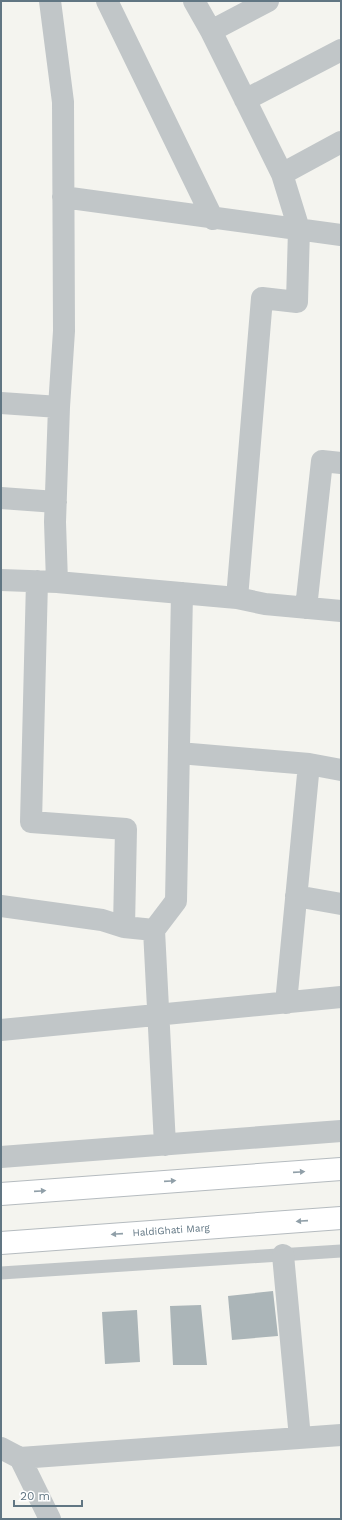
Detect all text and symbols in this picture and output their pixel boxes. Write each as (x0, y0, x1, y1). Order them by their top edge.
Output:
one-way arrow (293, 1168, 305, 1175)
one-way arrow (164, 1178, 176, 1185)
one-way arrow (34, 1187, 46, 1194)
one-way arrow (296, 1217, 308, 1224)
street label: HaldiGhati Marg (132, 1222, 211, 1238)
one-way arrow (111, 1231, 123, 1238)
scale bar (14, 1482, 82, 1508)
text: 20 m (20, 1489, 50, 1503)

